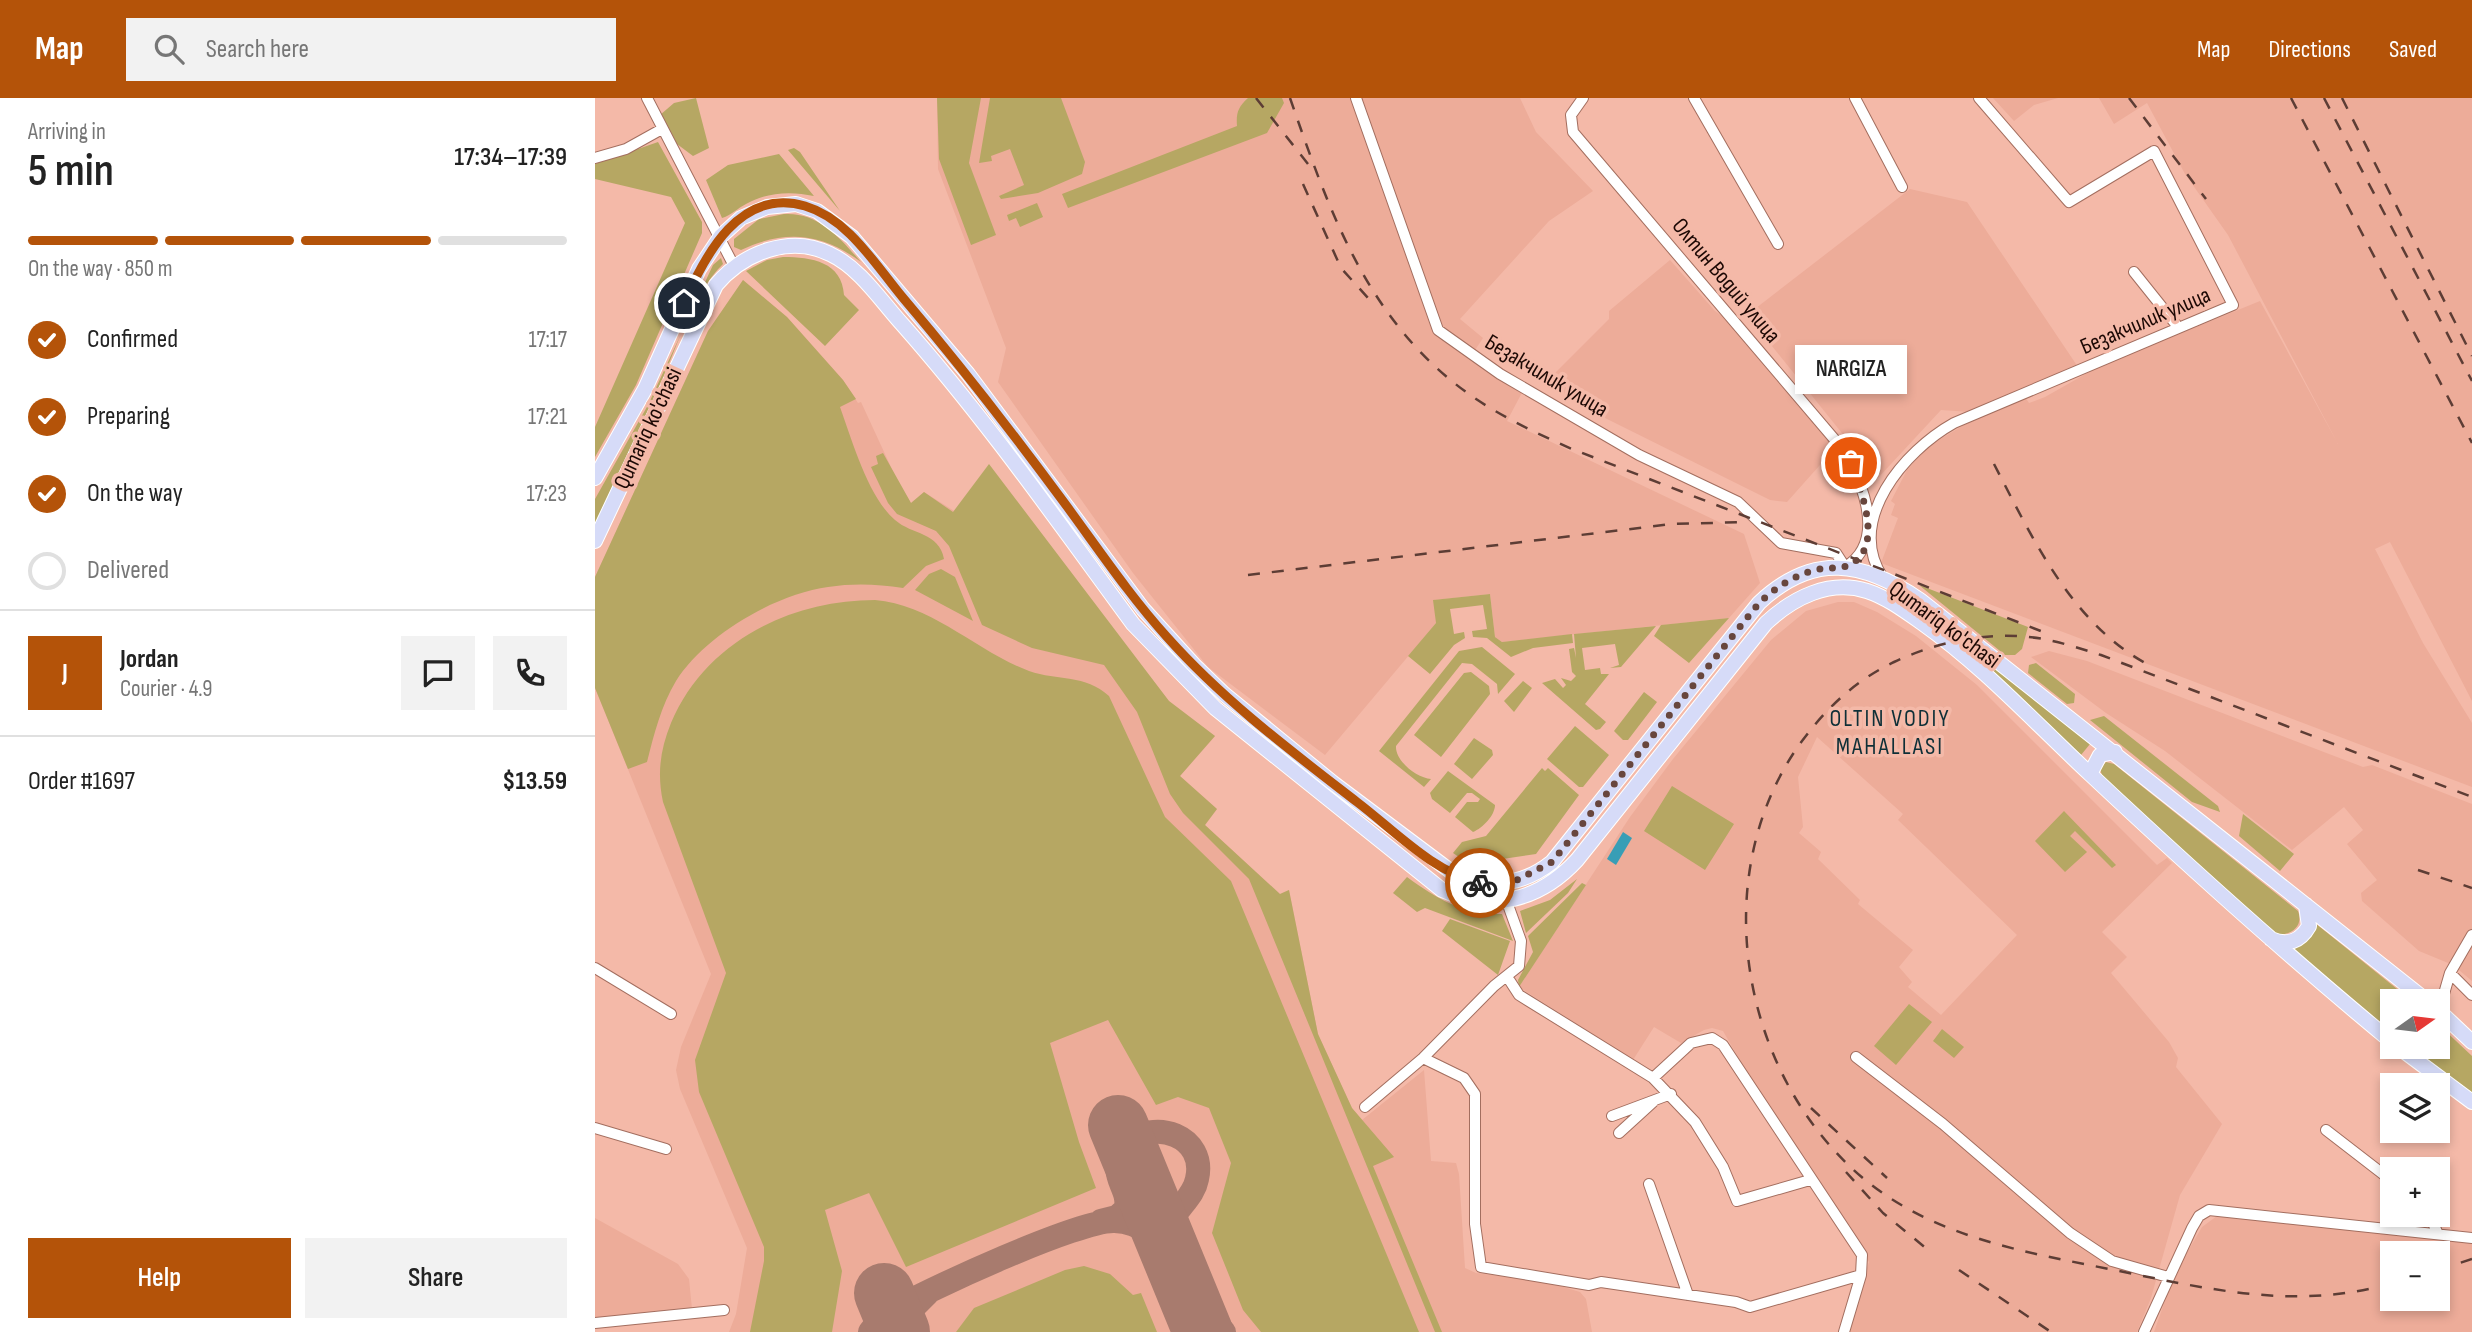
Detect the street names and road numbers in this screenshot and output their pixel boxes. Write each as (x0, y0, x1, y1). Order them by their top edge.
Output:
street label: Олтин Водий улица (1666, 213, 1787, 349)
street label: Безакчилик улица (2076, 281, 2215, 361)
street label: Безакчилик улица (1480, 328, 1613, 424)
street label: Qumariq ko'chasi (608, 363, 688, 494)
street label: Qumariq ko'chasi (1883, 575, 2006, 675)

